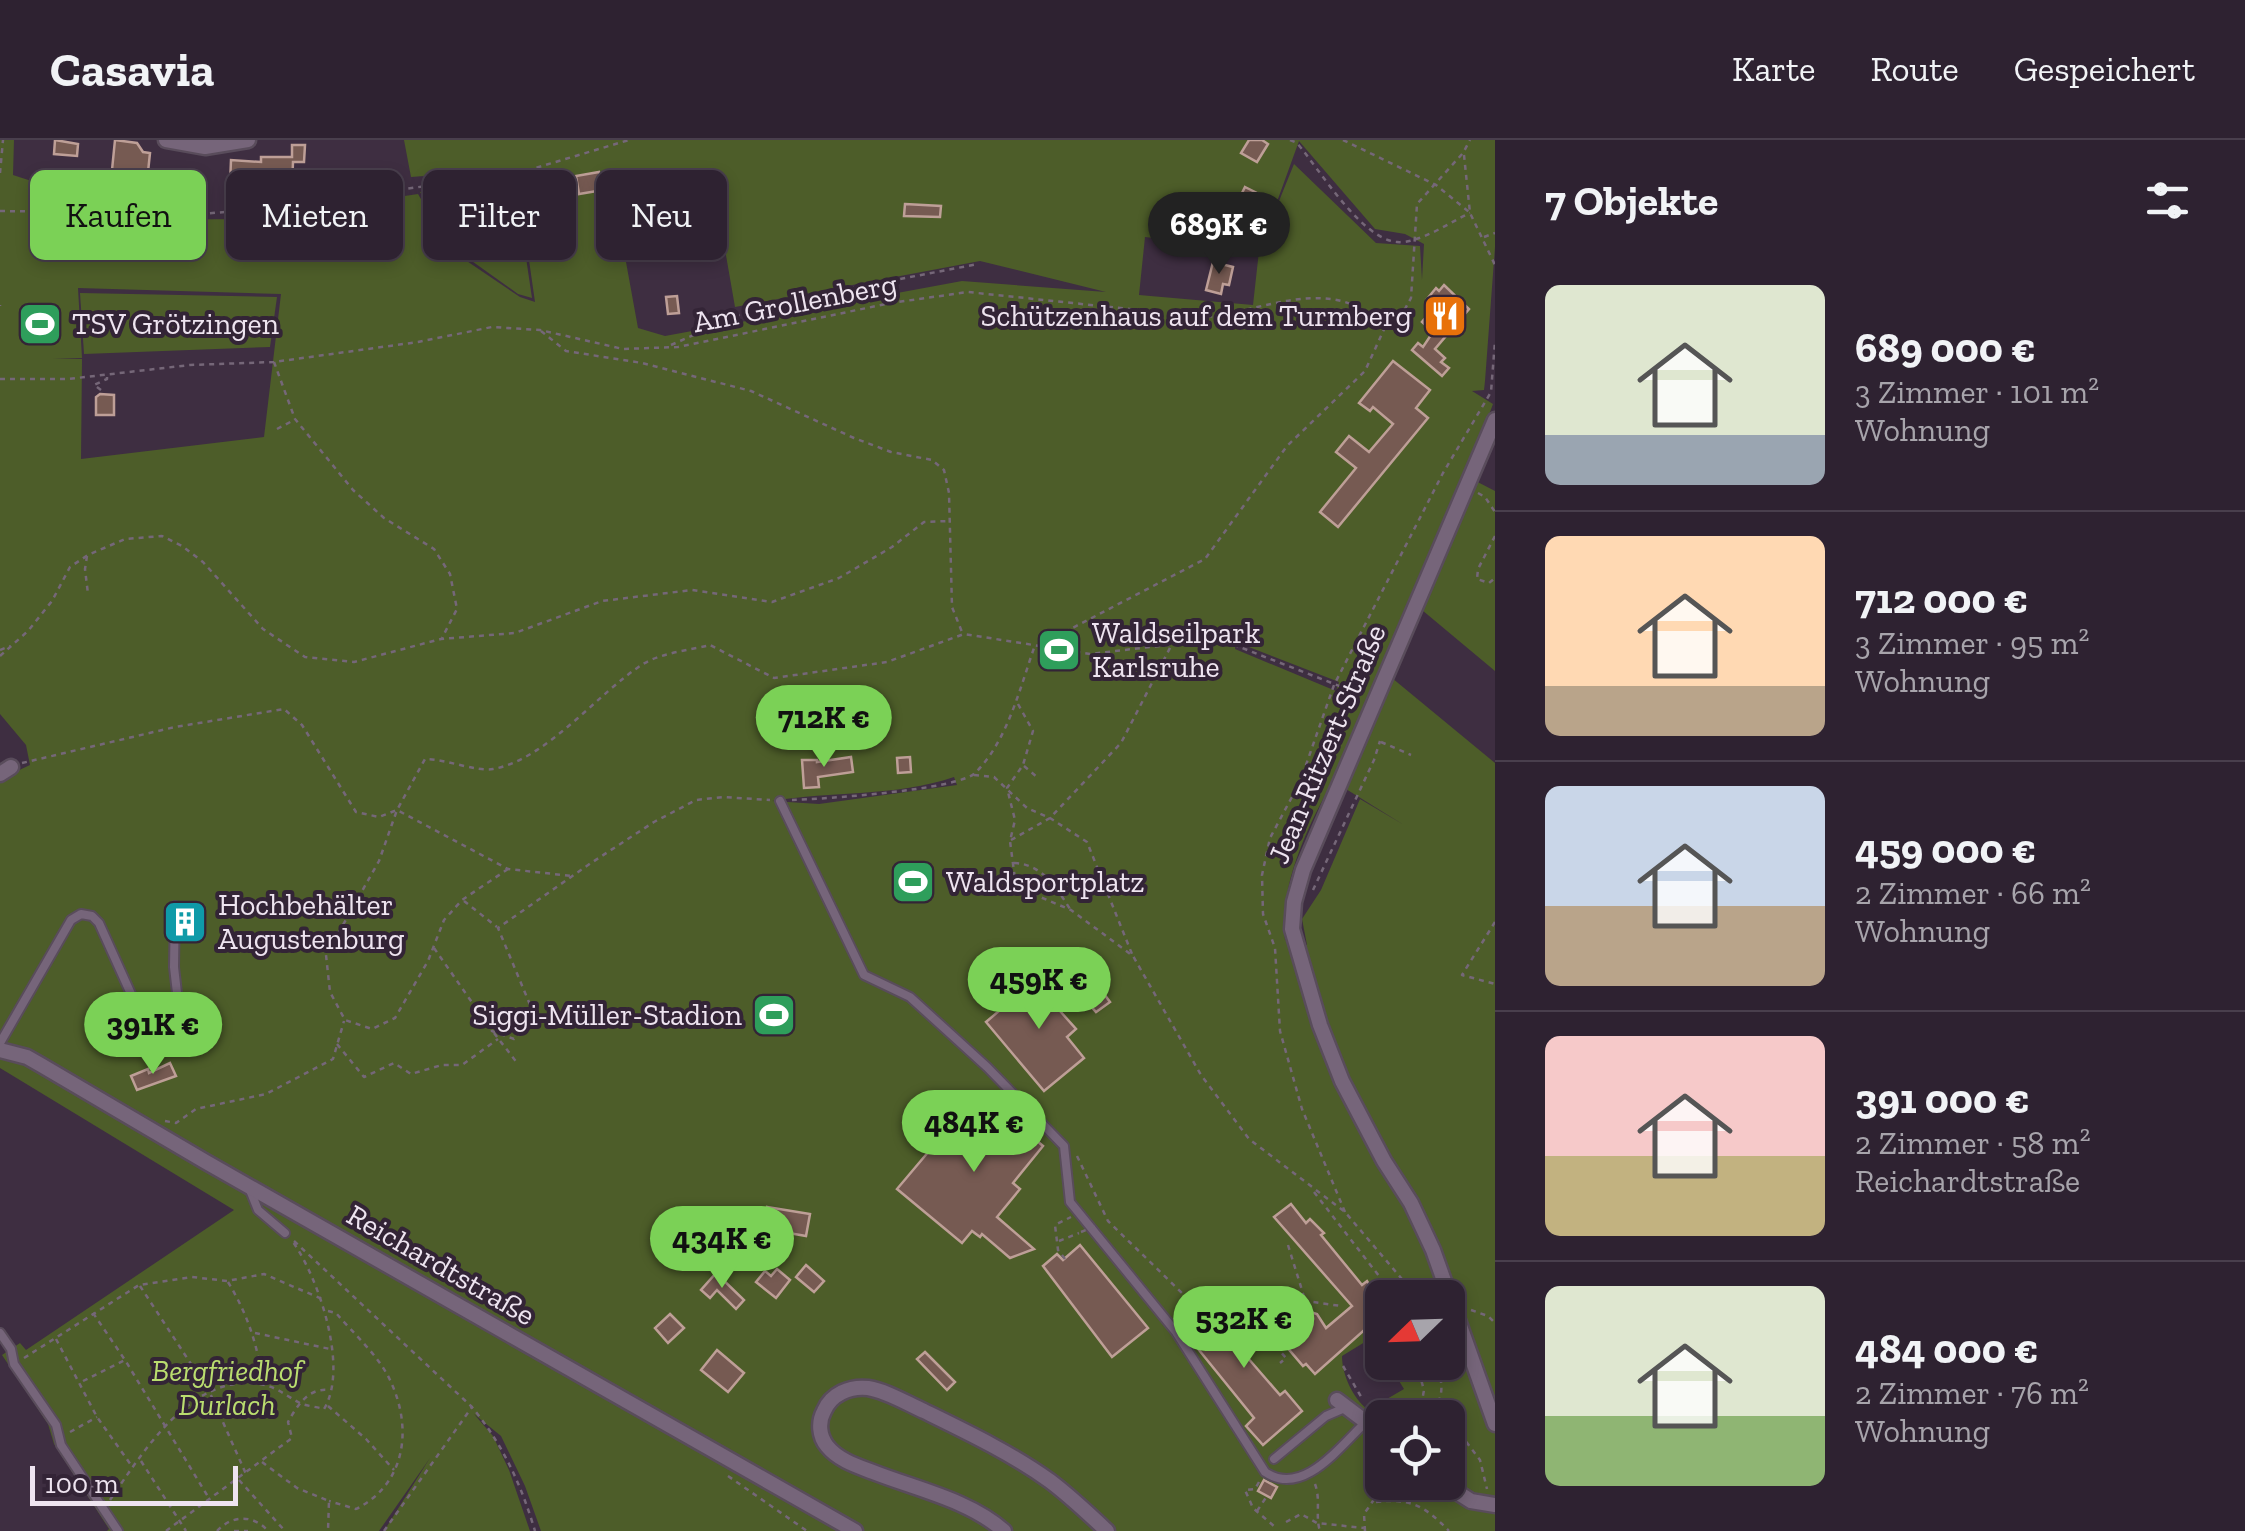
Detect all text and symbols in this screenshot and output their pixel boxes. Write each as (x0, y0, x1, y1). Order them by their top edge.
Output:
text: Casavia (50, 41, 215, 98)
text: Karte (1732, 48, 1815, 90)
text: Route (1870, 48, 1959, 90)
text: Gespeichert (2014, 48, 2195, 90)
chip: Kaufen (30, 170, 206, 260)
chip: Mieten (226, 170, 403, 260)
chip: Filter (423, 170, 576, 260)
chip: Neu (596, 170, 727, 260)
icon: filters (2140, 173, 2195, 228)
text: 7 Objekte (1545, 175, 1718, 226)
pin: 689K € (1138, 192, 1300, 277)
text: 689K € (1170, 205, 1268, 243)
street label: Am Grollenberg (690, 266, 900, 340)
restaurant icon: Schützenhaus auf dem Turmberg (1422, 293, 1468, 339)
place label: Schützenhaus auf dem Turmberg (981, 298, 1412, 334)
sports icon: TSV Grötzingen (17, 301, 63, 347)
place label: TSV Grötzingen (72, 306, 279, 342)
text: 689 000 € (1855, 322, 2036, 373)
icon: home (1625, 325, 1745, 445)
text: 3 Zimmer · 101 m² (1855, 373, 2099, 411)
text: Wohnung (1855, 411, 1990, 449)
text: 712 000 € (1855, 573, 2028, 624)
icon: home (1625, 576, 1745, 696)
place label: Waldseilpark Karlsruhe (1092, 615, 1261, 685)
street label: Jean-Ritzert-Straße (1260, 619, 1394, 869)
text: 3 Zimmer · 95 m² (1855, 624, 2089, 662)
sports icon: Waldseilpark Karlsruhe (1036, 627, 1082, 673)
text: Wohnung (1855, 662, 1990, 700)
pin: 712K € (743, 685, 905, 770)
text: 712K € (778, 698, 870, 736)
text: 459 000 € (1855, 823, 2036, 874)
icon: home (1625, 826, 1745, 946)
sports icon: Waldsportplatz (890, 859, 936, 905)
place label: Waldsportplatz (946, 864, 1144, 900)
text: 2 Zimmer · 66 m² (1855, 874, 2091, 912)
place label: Hochbehälter Augustenburg (218, 887, 404, 957)
building icon: Hochbehälter Augustenburg (162, 899, 208, 945)
text: Wohnung (1855, 912, 1990, 950)
pin: 459K € (958, 947, 1120, 1032)
text: 459K € (990, 960, 1088, 998)
pin: 391K € (72, 992, 234, 1077)
sports icon: Siggi-Müller-Stadion (751, 992, 797, 1038)
place label: Siggi-Müller-Stadion (472, 997, 742, 1033)
text: 391K € (106, 1005, 200, 1043)
text: 391 000 € (1855, 1073, 2030, 1124)
icon: home (1625, 1076, 1745, 1196)
pin: 484K € (893, 1090, 1055, 1175)
text: 484K € (924, 1103, 1024, 1141)
text: 2 Zimmer · 58 m² (1855, 1124, 2091, 1162)
text: Reichardtstraße (1855, 1162, 2080, 1200)
street label: Reichardtstraße (341, 1197, 541, 1333)
pin: 434K € (641, 1206, 803, 1291)
text: 434K € (672, 1219, 772, 1257)
north arrow (1365, 1280, 1465, 1380)
map controls (1365, 1280, 1465, 1500)
pin: 532K € (1163, 1286, 1325, 1371)
text: 532K € (1195, 1299, 1293, 1337)
text: 484 000 € (1855, 1323, 2039, 1374)
icon: home (1625, 1326, 1745, 1446)
park label: Bergfriedhof Durlach (152, 1353, 306, 1423)
text: 2 Zimmer · 76 m² (1855, 1374, 2089, 1412)
button: locate (1365, 1400, 1465, 1500)
text: Wohnung (1855, 1412, 1990, 1450)
scale bar (30, 1461, 238, 1506)
text: 100 m (45, 1467, 119, 1500)

